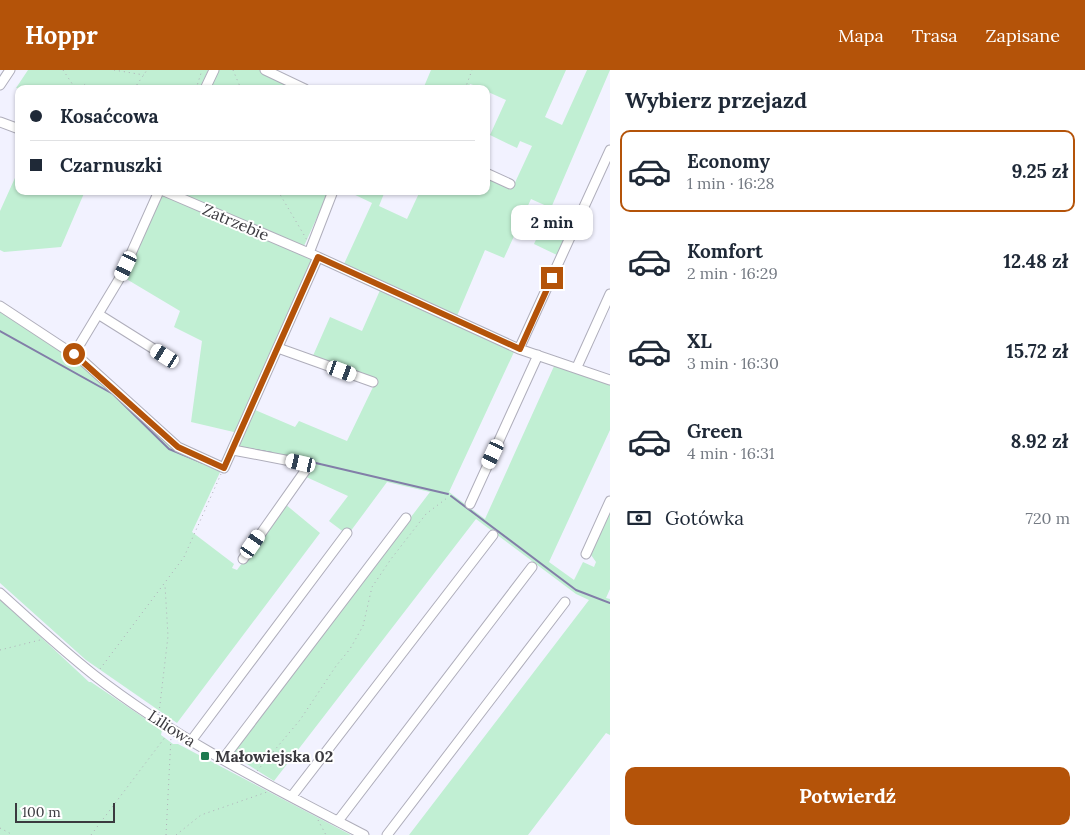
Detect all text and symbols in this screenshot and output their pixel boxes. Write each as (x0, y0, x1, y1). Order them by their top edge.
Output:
text: Hoppr (25, 20, 98, 51)
text: Mapa (838, 24, 884, 47)
text: Trasa (912, 24, 958, 47)
text: Zapisane (986, 24, 1060, 47)
text: Wybierz przejazd (625, 86, 807, 114)
text: Kosaćcowa (60, 104, 159, 128)
icon: car (627, 149, 672, 194)
text: Economy (687, 149, 770, 173)
text: Czarnuszki (60, 153, 162, 177)
text: 9.25 zł (1011, 159, 1068, 183)
text: 1 min · 16:28 (687, 173, 775, 193)
street label: Zatrzebie (200, 199, 273, 245)
callout: 2 min (511, 206, 593, 240)
text: 2 min (531, 212, 573, 232)
icon: car (627, 239, 672, 284)
text: Komfort (687, 239, 763, 263)
car (112, 249, 139, 283)
text: 12.48 zł (1003, 249, 1068, 273)
text: 2 min · 16:29 (687, 263, 778, 283)
route end (541, 267, 563, 289)
icon: car (627, 329, 672, 374)
text: XL (687, 329, 712, 353)
text: 15.72 zł (1006, 339, 1068, 363)
car (148, 342, 181, 370)
route start (63, 343, 85, 365)
text: 3 min · 16:30 (687, 353, 779, 373)
car (325, 359, 358, 383)
icon: car (627, 419, 672, 464)
text: Green (687, 419, 743, 443)
text: 8.92 zł (1011, 429, 1068, 453)
car (479, 437, 506, 471)
text: 4 min · 16:31 (687, 443, 775, 463)
car (284, 452, 317, 474)
icon: cash (625, 504, 653, 532)
text: Gotówka (665, 506, 744, 530)
text: 720 m (1026, 508, 1070, 528)
car (238, 527, 267, 561)
street label: Liliowa (144, 705, 200, 751)
place label: Małowiejska 02 (215, 746, 333, 766)
marker: Małowiejska 02 (199, 750, 211, 762)
button: Potwierdź (625, 767, 1070, 825)
scale bar (15, 800, 115, 823)
text: 100 m (22, 803, 61, 821)

